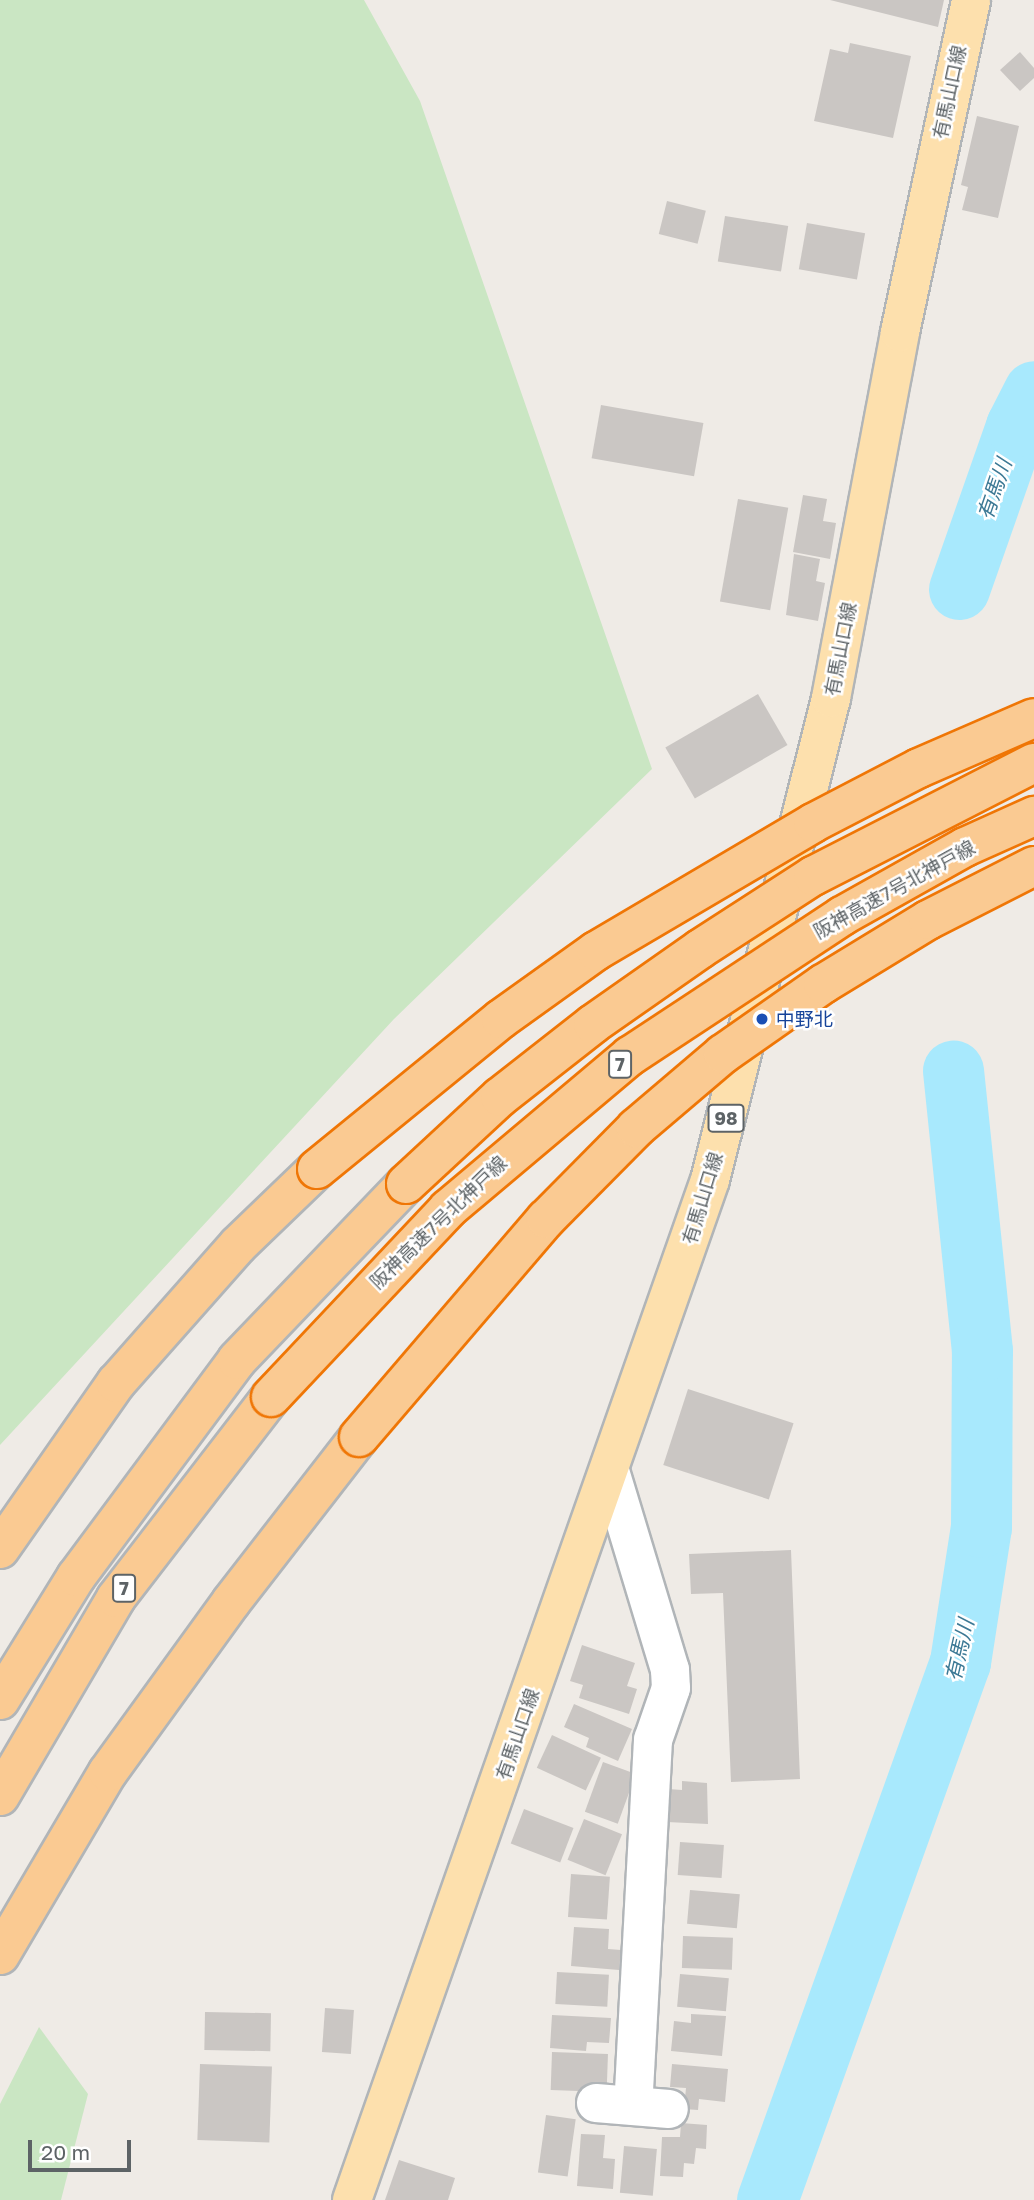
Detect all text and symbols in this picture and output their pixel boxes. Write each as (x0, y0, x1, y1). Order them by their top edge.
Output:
street label: 有馬山口線 (928, 43, 970, 141)
water label: 有馬川 (972, 455, 1016, 523)
street label: 有馬山口線 (820, 600, 860, 698)
street label: 阪神高速7号北神戸線 (809, 835, 979, 943)
place label: 中野北 (776, 1008, 833, 1030)
marker: 中野北 (754, 1011, 770, 1027)
road number: 7 (608, 1050, 632, 1078)
road number: 98 (707, 1104, 745, 1133)
street label: 有馬山口線 (677, 1149, 727, 1247)
street label: 阪神高速7号北神戸線 (365, 1151, 511, 1293)
road number: 7 (112, 1574, 136, 1602)
water label: 有馬川 (940, 1616, 978, 1684)
street label: 有馬山口線 (491, 1685, 543, 1783)
scale bar (32, 2126, 135, 2170)
text: 20 m (41, 2139, 90, 2165)

